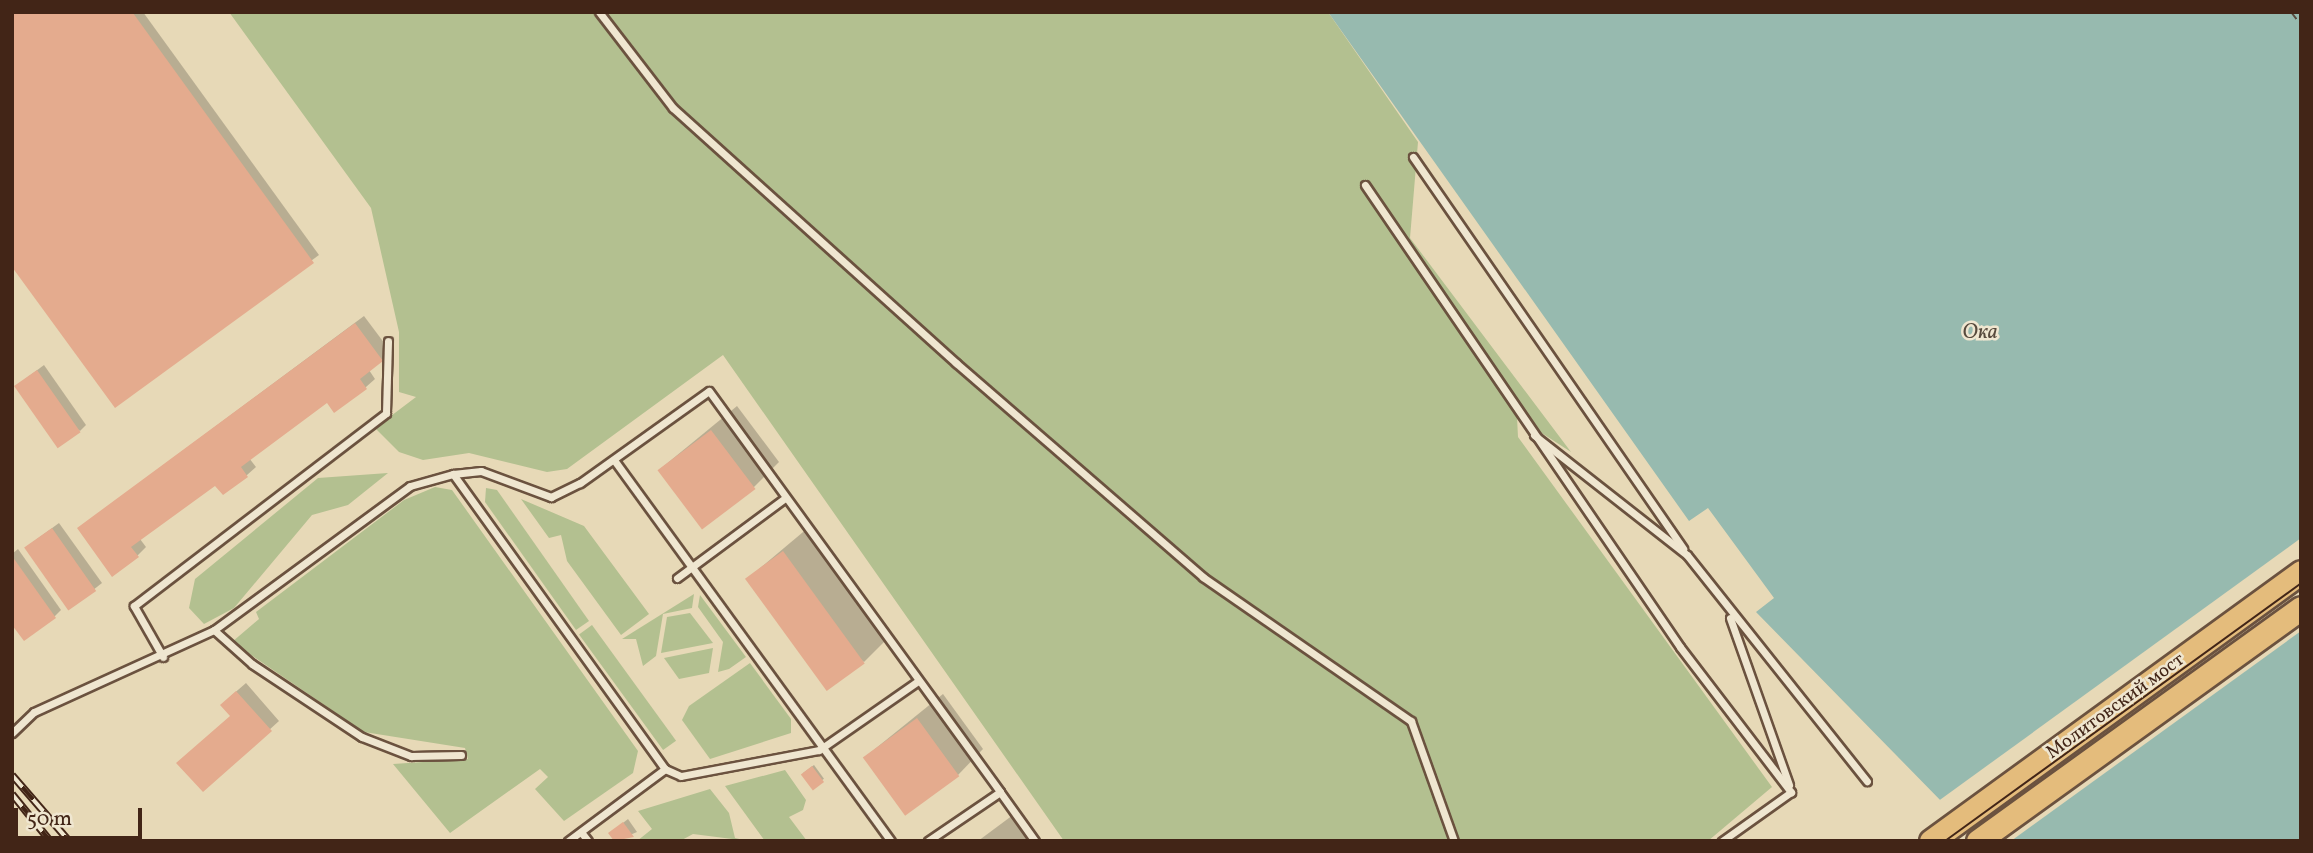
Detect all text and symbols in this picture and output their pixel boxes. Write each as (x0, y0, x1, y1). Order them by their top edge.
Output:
water label: Ока (1962, 320, 1998, 346)
street label: Молитовский мост (2042, 649, 2190, 765)
scale bar (18, 794, 145, 838)
text: 50 m (27, 805, 72, 834)

